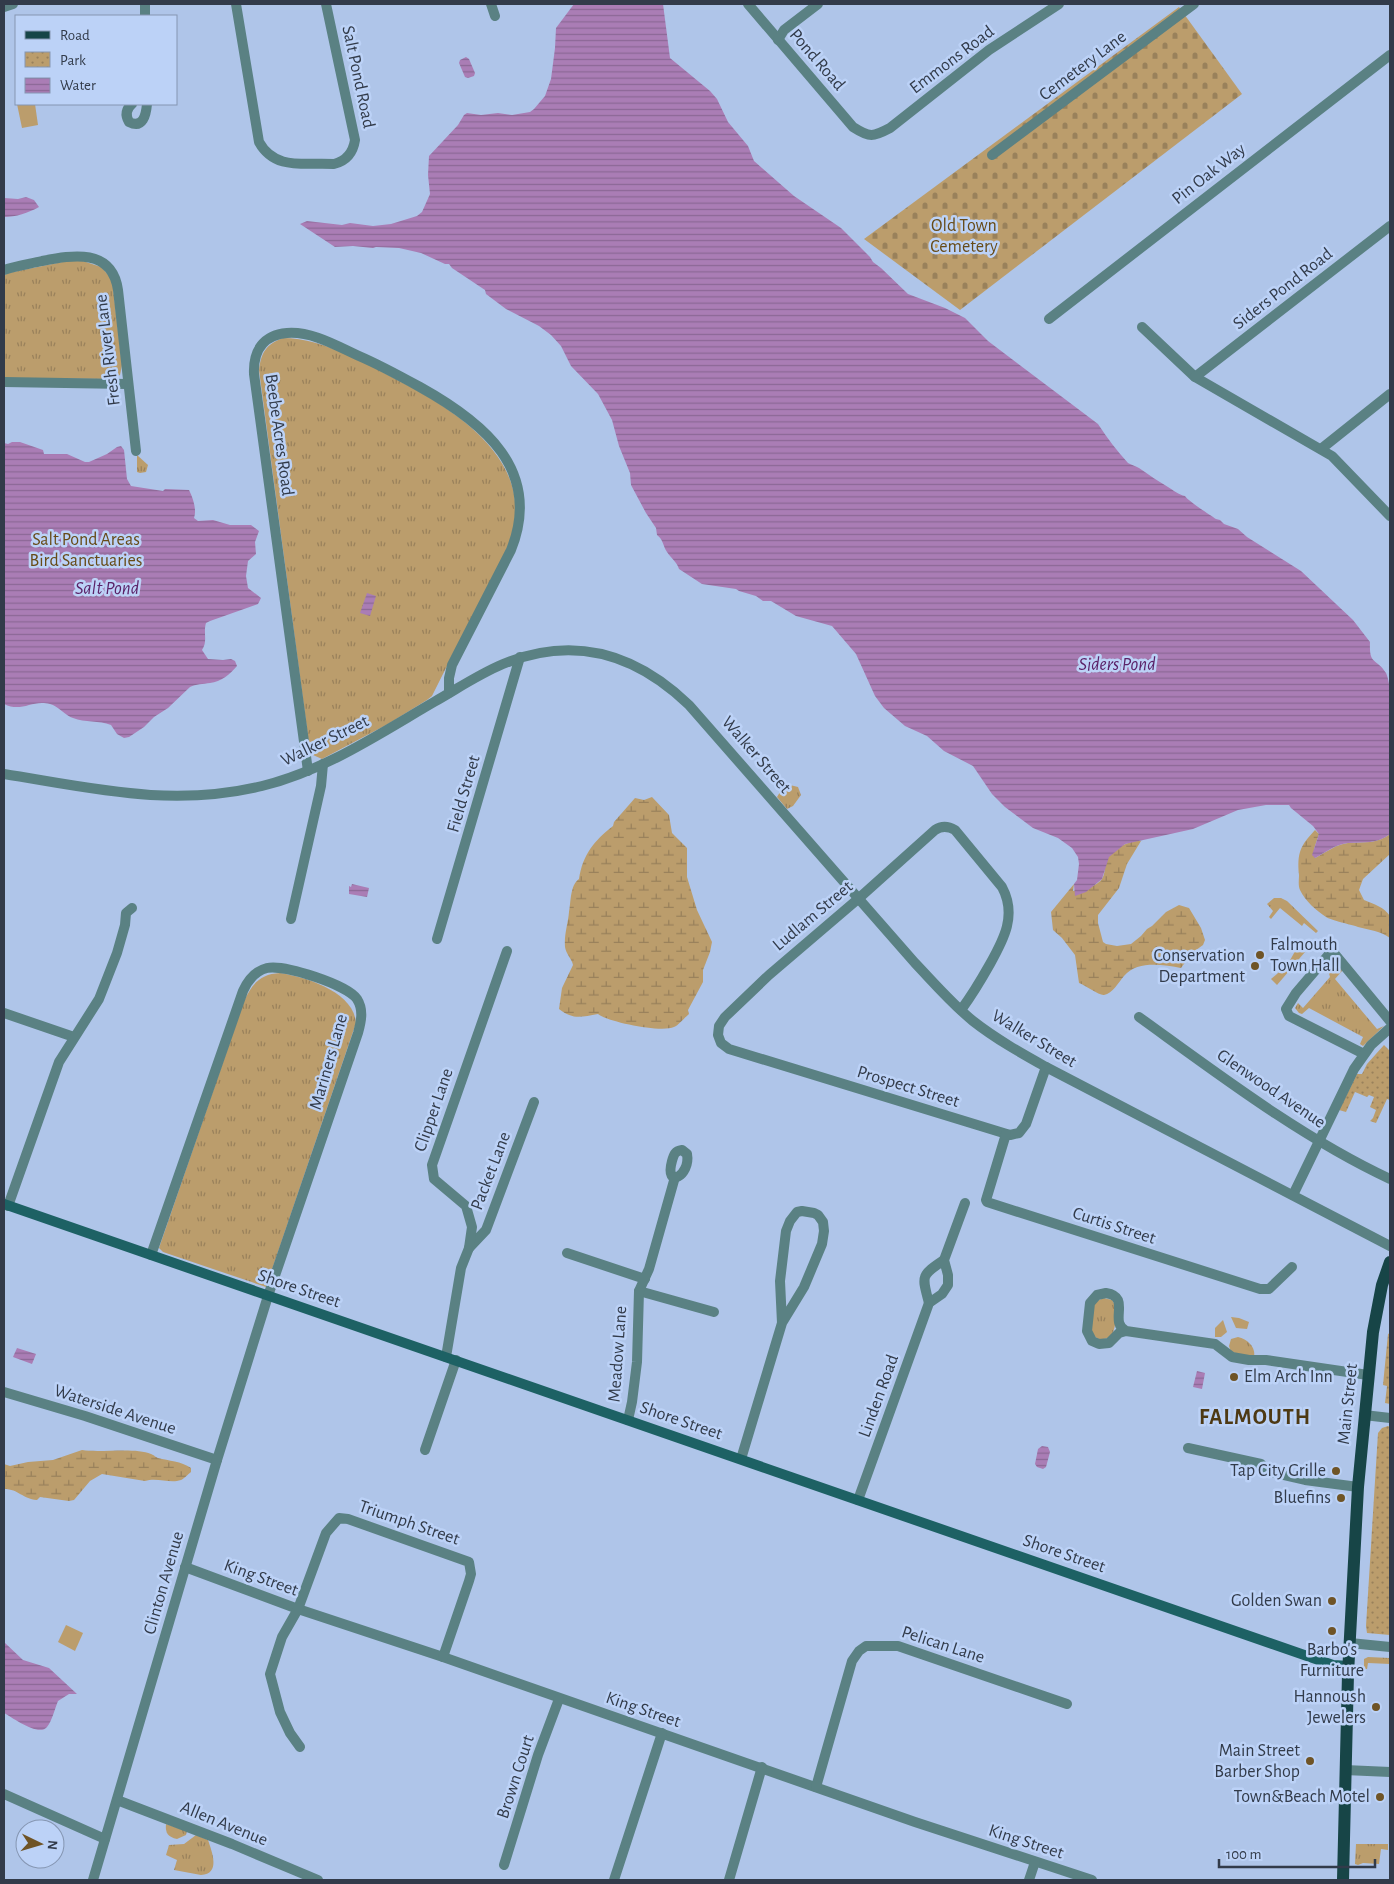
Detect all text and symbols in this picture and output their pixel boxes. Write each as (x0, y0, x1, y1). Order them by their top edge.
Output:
legend (15, 15, 178, 105)
street label: Emmons Road (906, 23, 998, 97)
street label: Salt Pond Road (338, 24, 378, 130)
street label: Pond Road (786, 26, 848, 94)
text: Road (60, 28, 90, 43)
street label: Cemetery Lane (1036, 28, 1130, 104)
text: Park (60, 53, 86, 68)
text: Water (60, 78, 96, 93)
street label: Pin Oak Way (1169, 140, 1249, 208)
park label: Old Town Cemetery (930, 217, 998, 256)
street label: Siders Pond Road (1230, 245, 1336, 333)
street label: Fresh River Lane (92, 293, 124, 407)
street label: Beebe Acres Road (262, 373, 296, 497)
park label: Salt Pond Areas Bird Sanctuaries (30, 531, 142, 570)
water label: Salt Pond (75, 579, 140, 598)
water label: Siders Pond (1078, 655, 1156, 674)
street label: Walker Street (278, 712, 372, 770)
street label: Walker Street (718, 713, 794, 797)
street label: Field Street (444, 753, 484, 835)
street label: Ludlam Street (770, 877, 857, 954)
place label: Falmouth Town Hall (1270, 936, 1340, 975)
place label: Conservation Department (1153, 947, 1245, 986)
marker: Falmouth Town Hall (1254, 949, 1266, 961)
marker: Conservation Department (1249, 960, 1261, 972)
street label: Walker Street (989, 1007, 1080, 1071)
street label: Mariners Lane (307, 1012, 351, 1112)
street label: Glenwood Avenue (1213, 1046, 1329, 1132)
street label: Prospect Street (855, 1063, 961, 1111)
street label: Clipper Lane (411, 1066, 457, 1154)
street label: Packet Lane (468, 1129, 514, 1213)
street label: Curtis Street (1070, 1204, 1158, 1248)
street label: Shore Street (256, 1267, 343, 1312)
street label: Meadow Lane (606, 1305, 630, 1403)
street label: Linden Road (856, 1352, 902, 1440)
street label: Main Street (1335, 1362, 1361, 1445)
place label: Elm Arch Inn (1244, 1368, 1333, 1386)
marker: Elm Arch Inn (1228, 1371, 1240, 1383)
street label: Waterside Avenue (52, 1382, 178, 1438)
street label: Shore Street (638, 1399, 725, 1444)
district label: FALMOUTH (1199, 1406, 1311, 1428)
place label: Tap City Grille (1230, 1462, 1326, 1480)
marker: Tap City Grille (1330, 1465, 1342, 1477)
place label: Bluefins (1273, 1489, 1331, 1507)
marker: Bluefins (1335, 1492, 1347, 1504)
street label: Triumph Street (356, 1497, 462, 1549)
street label: Clinton Avenue (141, 1529, 187, 1637)
street label: Shore Street (1021, 1532, 1108, 1577)
street label: King Street (221, 1556, 301, 1600)
place label: Golden Swan (1231, 1592, 1322, 1610)
marker: Golden Swan (1326, 1595, 1338, 1607)
street label: Pelican Lane (899, 1623, 987, 1667)
marker: Barbo's Furniture (1326, 1625, 1338, 1637)
place label: Barbo's Furniture (1300, 1641, 1364, 1680)
place label: Hannoush Jewelers (1293, 1688, 1366, 1727)
street label: King Street (603, 1689, 683, 1731)
marker: Hannoush Jewelers (1370, 1701, 1382, 1713)
street label: Brown Court (494, 1733, 538, 1821)
place label: Main Street Barber Shop (1214, 1742, 1300, 1781)
marker: Main Street Barber Shop (1304, 1755, 1316, 1767)
place label: Town&Beach Motel (1234, 1788, 1370, 1806)
marker: Town&Beach Motel (1374, 1791, 1386, 1803)
street label: Allen Avenue (178, 1798, 270, 1850)
north arrow (15, 1819, 65, 1869)
street label: King Street (986, 1821, 1066, 1863)
scale bar (1219, 1836, 1375, 1868)
text: N (45, 1840, 59, 1851)
text: 100 m (1226, 1847, 1261, 1862)

